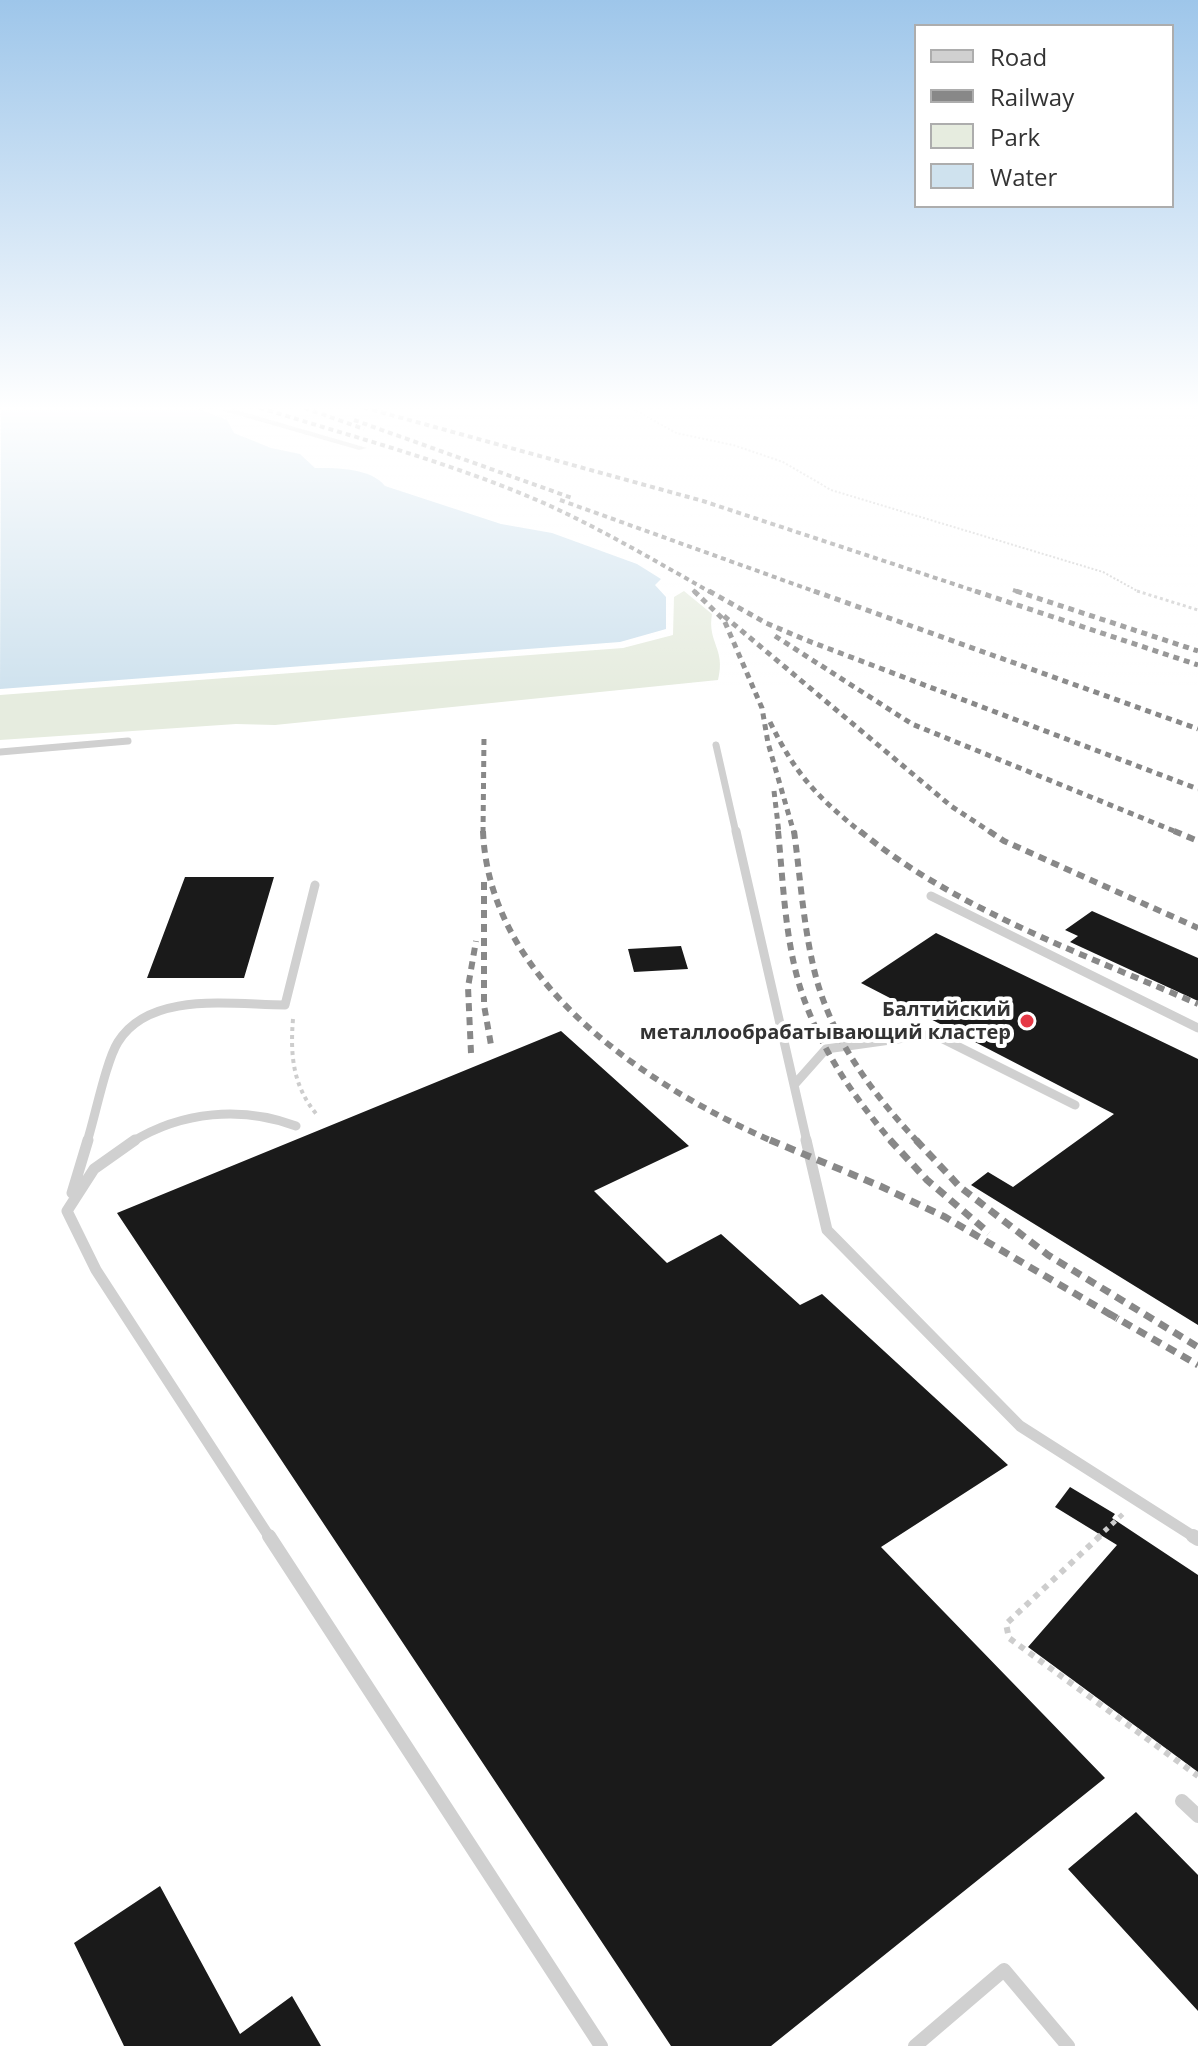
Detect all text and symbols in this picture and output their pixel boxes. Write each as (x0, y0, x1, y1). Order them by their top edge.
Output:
legend (914, 24, 1174, 208)
text: Road (990, 40, 1047, 73)
text: Railway (990, 80, 1074, 113)
text: Park (990, 120, 1040, 153)
text: Water (990, 160, 1057, 193)
place label: Балтийский металлообрабатывающий кластер (640, 998, 1011, 1045)
marker: Балтийский металлообрабатывающий кластер (1018, 1012, 1036, 1030)

